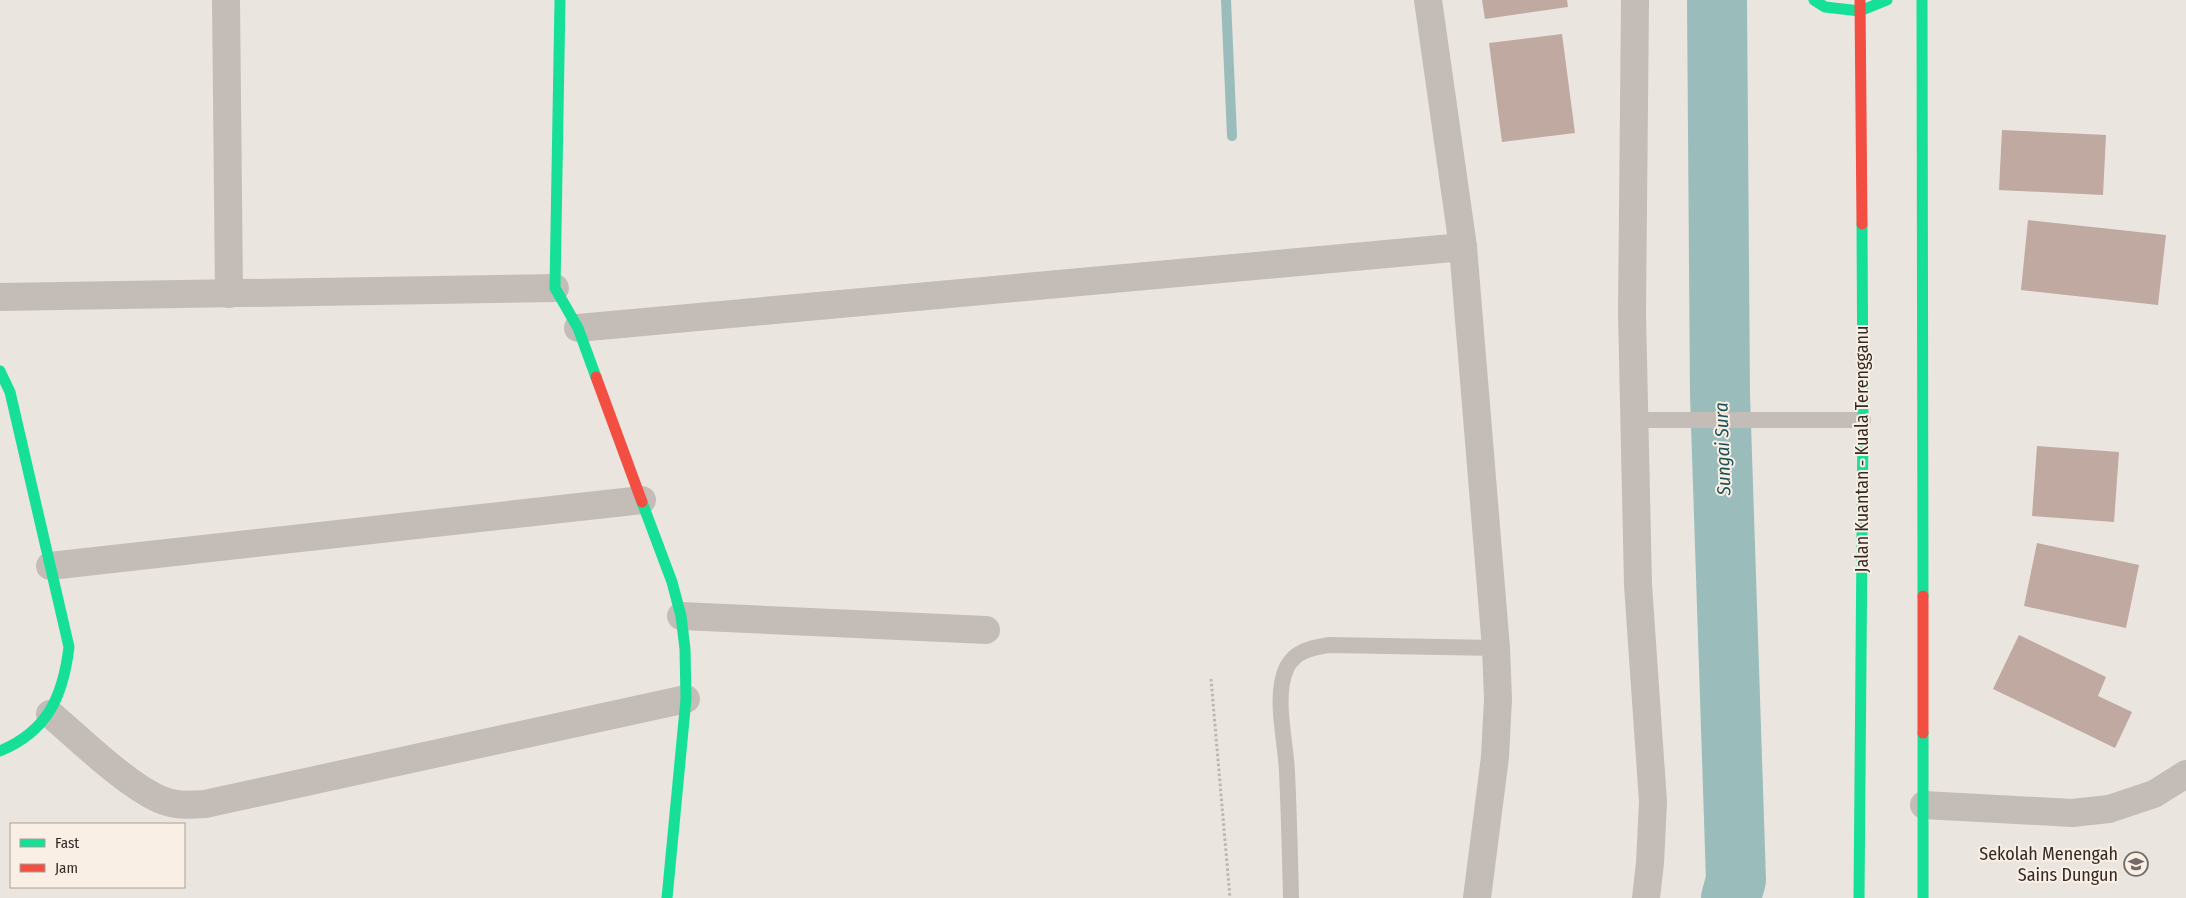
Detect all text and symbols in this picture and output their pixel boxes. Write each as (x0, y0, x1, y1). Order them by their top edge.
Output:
street label: Jalan Kuantan - Kuala Terengganu (1851, 326, 1873, 572)
water label: Sungai Sura (1709, 402, 1736, 497)
legend (10, 823, 185, 888)
text: Fast (55, 834, 79, 852)
place label: Sekolah Menengah Sains Dungun (1979, 843, 2118, 886)
school or university icon: Sekolah Menengah Sains Dungun (2123, 851, 2149, 877)
text: Jam (55, 859, 78, 877)

